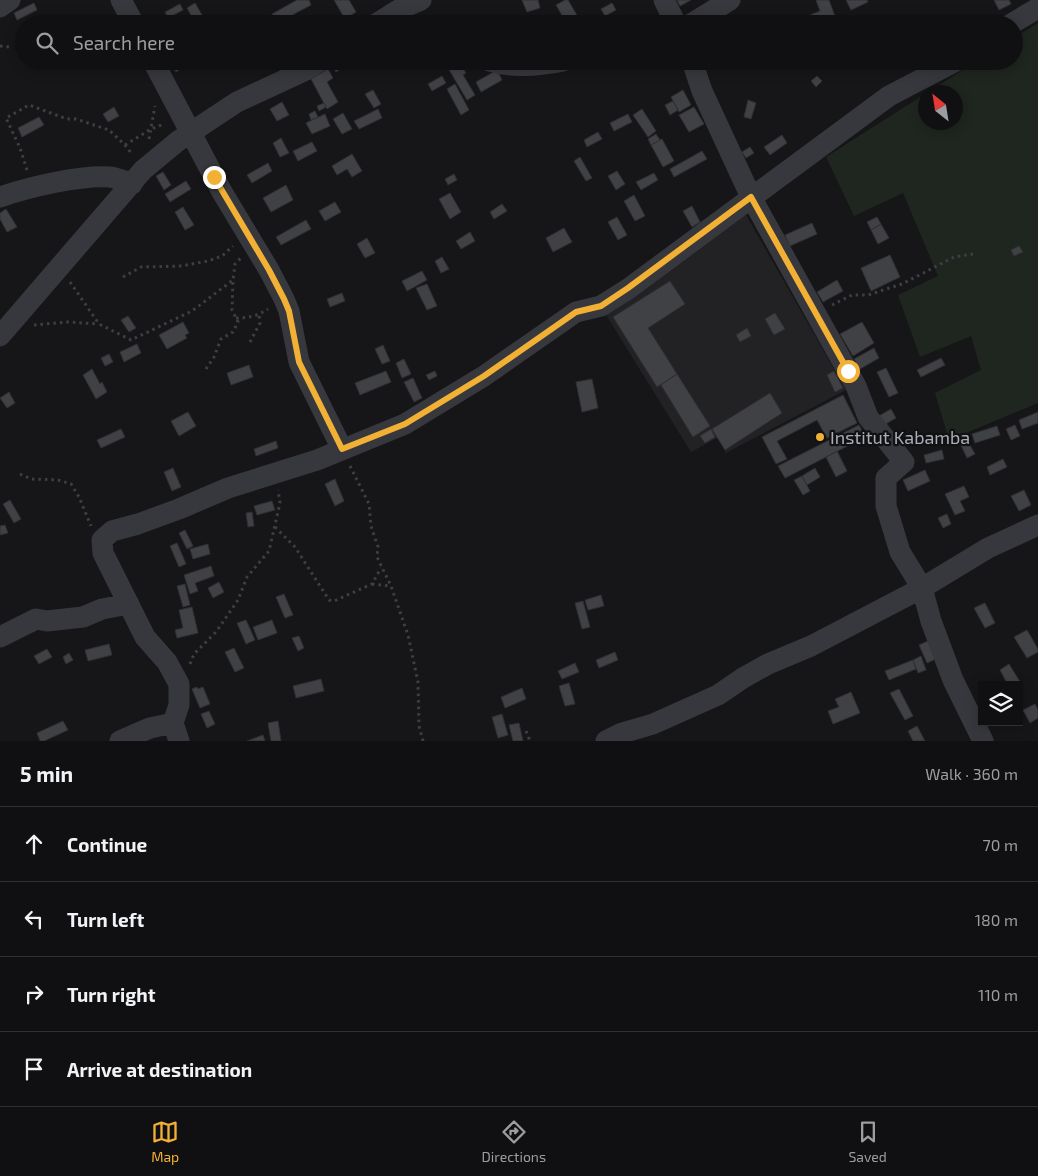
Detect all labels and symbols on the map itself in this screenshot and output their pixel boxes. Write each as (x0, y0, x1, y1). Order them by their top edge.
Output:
north arrow (918, 85, 963, 130)
route end (203, 166, 226, 189)
route start (837, 360, 860, 383)
place label: Institut Kabamba (830, 426, 970, 448)
marker: Institut Kabamba (814, 431, 826, 443)

